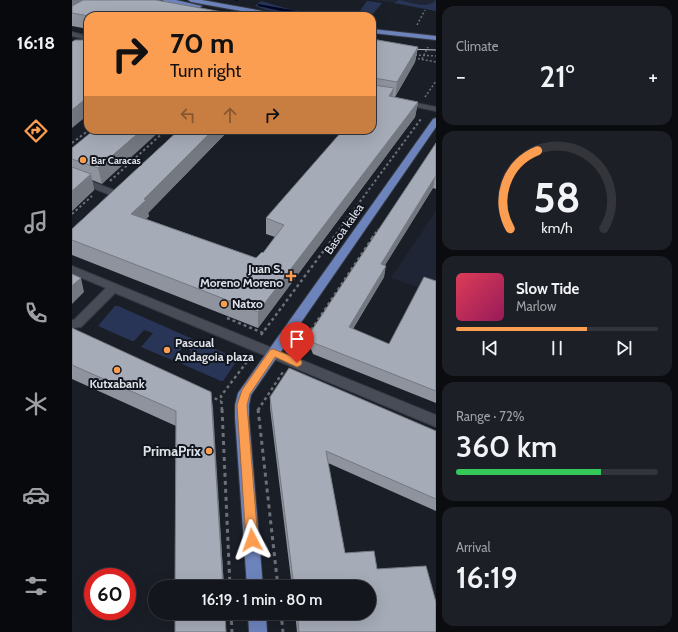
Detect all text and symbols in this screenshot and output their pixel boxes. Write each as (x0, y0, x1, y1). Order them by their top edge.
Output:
text: 70 m (170, 26, 234, 60)
icon: right (104, 28, 156, 80)
text: 16:18 (17, 32, 55, 54)
text: Climate (456, 38, 498, 54)
text: 21° (539, 58, 575, 95)
text: Turn right (170, 60, 241, 82)
text: − (456, 63, 466, 90)
text: + (648, 63, 658, 90)
icon: left (177, 104, 199, 126)
icon: ahead (219, 104, 241, 126)
icon: right (261, 104, 283, 126)
icon: directions (22, 117, 50, 145)
place label: Bar Caracas (91, 154, 141, 167)
marker: Bar Caracas (78, 155, 88, 165)
text: 58 (533, 172, 581, 222)
street label: Basoa kalea (321, 200, 367, 257)
icon: music (22, 208, 50, 236)
text: km/h (541, 218, 573, 236)
place label: Juan S. Moreno Moreno (200, 261, 283, 290)
marker: Juan S. Moreno Moreno (286, 271, 296, 281)
text: Slow Tide (516, 280, 579, 298)
place label: Natxo (232, 296, 263, 311)
text: Marlow (516, 298, 556, 314)
icon: phone (22, 299, 50, 327)
marker: Natxo (219, 299, 229, 309)
pin (280, 322, 314, 363)
icon: arrive (286, 328, 308, 350)
place label: Pascual Andagoia plaza (175, 335, 254, 364)
icon: previous (479, 337, 501, 359)
icon: pause (546, 337, 568, 359)
icon: next (613, 337, 635, 359)
marker: Pascual Andagoia plaza (162, 345, 172, 355)
marker: Kutxabank (112, 365, 122, 375)
place label: Kutxabank (89, 376, 145, 391)
icon: climate (22, 390, 50, 418)
text: Range · 72% (456, 408, 524, 424)
text: 360 km (456, 428, 557, 465)
place label: PrimaPrix (143, 442, 201, 460)
marker: PrimaPrix (204, 446, 214, 456)
icon: car (22, 481, 50, 509)
position arrow (231, 519, 273, 561)
text: Arrival (456, 539, 491, 555)
text: 16:19 (456, 559, 518, 596)
speed limit sign: 60 (84, 568, 136, 620)
icon: filters (22, 572, 50, 600)
text: 16:19 · 1 min · 80 m (202, 591, 322, 609)

